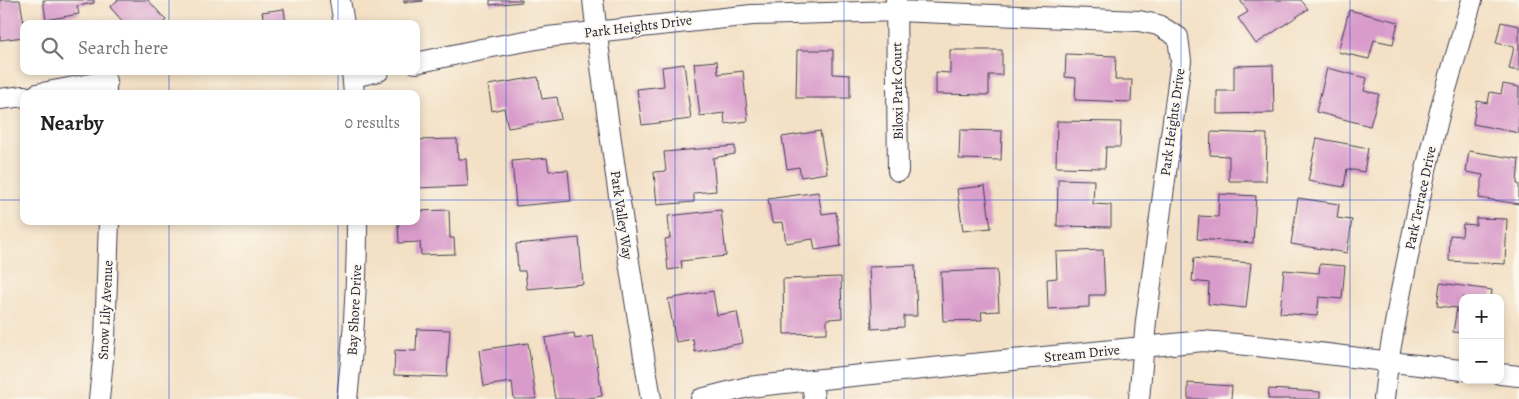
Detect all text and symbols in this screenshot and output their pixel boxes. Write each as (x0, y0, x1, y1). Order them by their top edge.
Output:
street label: Park Heights Drive (583, 10, 693, 43)
search box (20, 20, 420, 75)
icon: search (38, 34, 66, 62)
text: Search here (78, 35, 168, 61)
street label: Biloxi Park Court (887, 42, 908, 140)
street label: Park Heights Drive (1156, 67, 1189, 177)
text: Nearby (40, 109, 103, 137)
text: 0 results (344, 112, 400, 134)
street label: Park Terrace Drive (1400, 145, 1441, 252)
street label: Park Valley Way (606, 169, 637, 261)
street label: Snow Lily Avenue (93, 260, 118, 360)
street label: Bay Shore Drive (343, 264, 366, 356)
map controls (1459, 294, 1504, 384)
button: + (1459, 294, 1504, 339)
button: − (1459, 339, 1504, 384)
street label: Stream Drive (1043, 340, 1121, 367)

